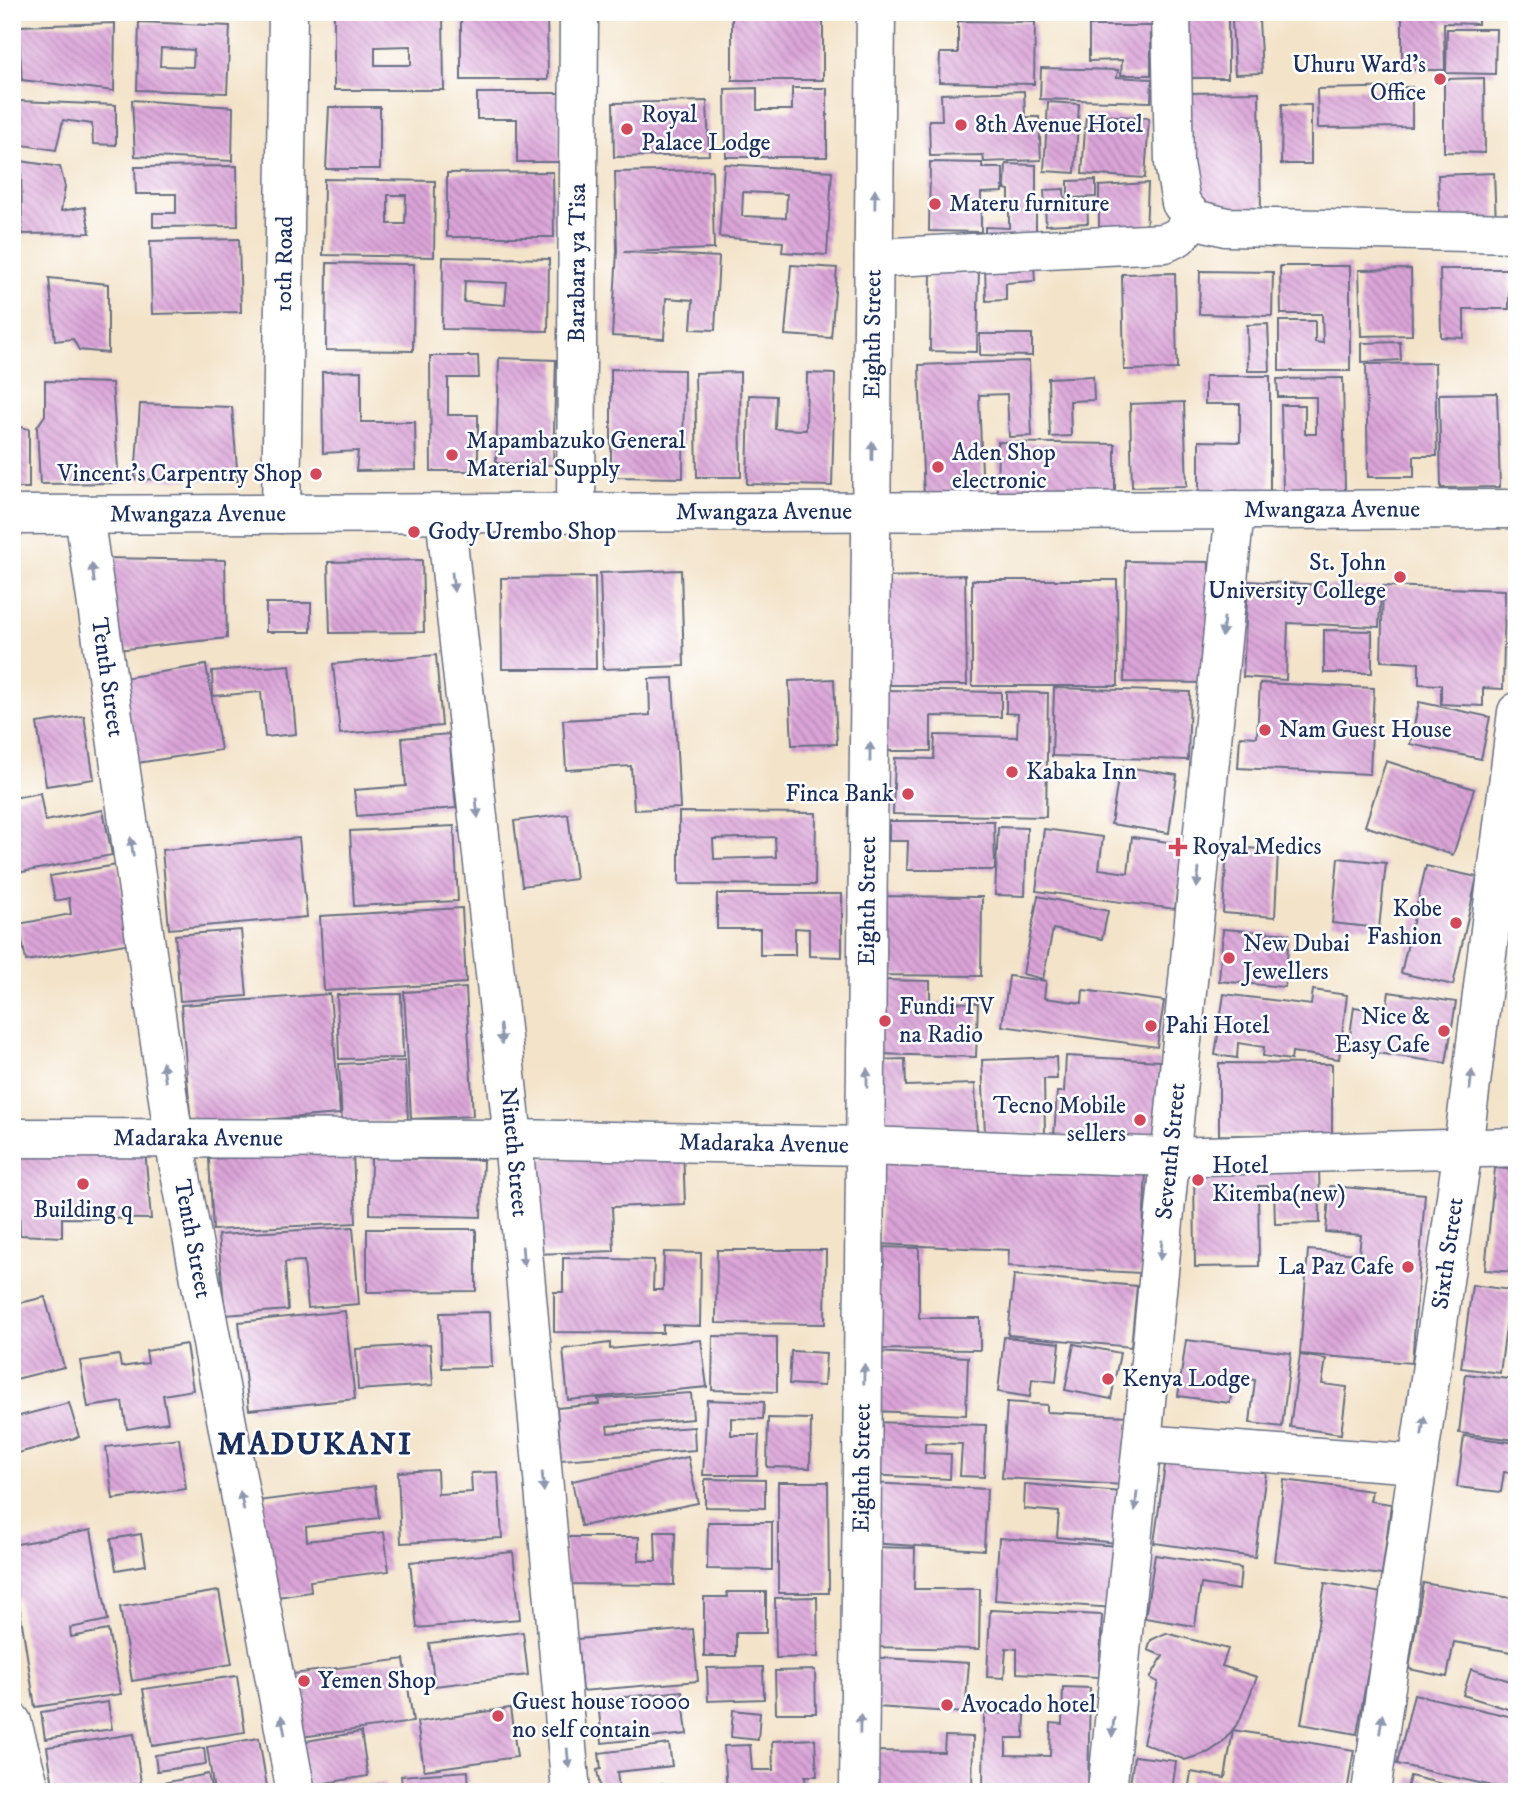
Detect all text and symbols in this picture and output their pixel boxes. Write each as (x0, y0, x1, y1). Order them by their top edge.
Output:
place label: Uhuru Ward's Office (1292, 50, 1426, 108)
marker: Uhuru Ward's Office (1432, 71, 1448, 87)
place label: Royal Palace Lodge (641, 100, 771, 158)
place label: 8th Avenue Hotel (975, 110, 1144, 140)
marker: 8th Avenue Hotel (953, 117, 969, 133)
marker: Royal Palace Lodge (619, 121, 635, 137)
street label: Barabara ya Tisa (562, 182, 593, 343)
one-way arrow (869, 188, 880, 210)
place label: Materu furniture (949, 189, 1109, 219)
marker: Materu furniture (927, 196, 943, 212)
street label: 10th Road (269, 215, 300, 313)
street label: Eighth Street (857, 269, 889, 399)
place label: Mapambazuko General Material Supply (466, 426, 686, 484)
place label: Aden Shop electronic (952, 438, 1056, 496)
one-way arrow (866, 440, 878, 462)
marker: Mapambazuko General Material Supply (444, 447, 460, 463)
place label: Vincent's Carpentry Shop (57, 459, 302, 489)
marker: Aden Shop electronic (930, 459, 946, 475)
marker: Vincent's Carpentry Shop (308, 466, 324, 482)
street label: Mwangaza Avenue (1244, 494, 1420, 525)
street label: Mwangaza Avenue (676, 497, 852, 527)
street label: Mwangaza Avenue (110, 499, 286, 530)
place label: Gody Urembo Shop (428, 517, 616, 547)
marker: Gody Urembo Shop (406, 524, 422, 540)
place label: St. John University College (1208, 548, 1386, 606)
one-way arrow (87, 562, 98, 584)
marker: St. John University College (1392, 569, 1408, 585)
one-way arrow (447, 571, 458, 593)
street label: Tenth Street (84, 616, 131, 739)
one-way arrow (1218, 616, 1229, 638)
place label: Nam Guest House (1279, 715, 1452, 745)
marker: Nam Guest House (1257, 722, 1273, 738)
one-way arrow (864, 741, 875, 763)
place label: Kabaka Inn (1026, 757, 1137, 787)
marker: Kabaka Inn (1004, 764, 1020, 780)
place label: Finca Bank (785, 779, 894, 809)
marker: Finca Bank (900, 786, 916, 802)
one-way arrow (472, 797, 483, 819)
place label: Royal Medics (1192, 832, 1322, 862)
one-way arrow (126, 836, 137, 858)
street label: Eighth Street (852, 836, 883, 966)
marker: Royal Medics (1170, 839, 1186, 855)
one-way arrow (1192, 867, 1203, 889)
place label: Kobe Fashion (1367, 894, 1442, 952)
marker: Kobe Fashion (1448, 915, 1464, 931)
place label: New Dubai Jewellers (1241, 929, 1350, 987)
marker: New Dubai Jewellers (1221, 950, 1237, 966)
place label: Fundi TV na Radio (899, 992, 995, 1050)
place label: Nice & Easy Cafe (1335, 1002, 1430, 1060)
place label: Pahi Hotel (1165, 1011, 1270, 1041)
marker: Fundi TV na Radio (877, 1013, 893, 1029)
marker: Pahi Hotel (1143, 1018, 1159, 1034)
one-way arrow (496, 1023, 507, 1045)
marker: Nice & Easy Cafe (1436, 1023, 1452, 1039)
one-way arrow (159, 1061, 170, 1083)
one-way arrow (861, 1067, 873, 1089)
one-way arrow (1466, 1069, 1477, 1091)
street label: Seventh Street (1149, 1081, 1193, 1221)
street label: Nineth Street (493, 1086, 535, 1219)
place label: Tecno Mobile sellers (993, 1091, 1126, 1149)
marker: Tecno Mobile sellers (1132, 1112, 1148, 1128)
street label: Madaraka Avenue (113, 1123, 283, 1154)
street label: Madaraka Avenue (679, 1127, 849, 1161)
place label: Hotel Kitemba(new) (1212, 1151, 1346, 1209)
marker: Hotel Kitemba(new) (1190, 1172, 1206, 1188)
marker: Building q (75, 1176, 91, 1192)
street label: Tenth Street (167, 1177, 218, 1301)
place label: Building q (33, 1195, 134, 1225)
street label: Sixth Street (1425, 1195, 1471, 1311)
one-way arrow (1155, 1239, 1166, 1261)
one-way arrow (518, 1245, 529, 1267)
place label: La Paz Cafe (1278, 1252, 1394, 1282)
marker: La Paz Cafe (1400, 1259, 1416, 1275)
one-way arrow (858, 1362, 870, 1384)
place label: Kenya Lodge (1122, 1364, 1250, 1394)
marker: Kenya Lodge (1100, 1371, 1116, 1387)
street label: Eighth Street (846, 1403, 878, 1533)
one-way arrow (1418, 1415, 1429, 1437)
district label: MADUKANI (217, 1425, 413, 1465)
one-way arrow (538, 1472, 549, 1494)
one-way arrow (236, 1490, 247, 1512)
one-way arrow (1130, 1490, 1141, 1512)
place label: Yemen Shop (318, 1666, 436, 1696)
marker: Yemen Shop (296, 1673, 312, 1689)
place label: Guest house 10000 no self contain (512, 1687, 690, 1745)
place label: Avocado hotel (961, 1690, 1097, 1720)
marker: Avocado hotel (939, 1697, 955, 1713)
marker: Guest house 10000 no self contain (490, 1708, 506, 1724)
one-way arrow (854, 1712, 866, 1734)
one-way arrow (1375, 1713, 1386, 1735)
one-way arrow (278, 1714, 289, 1736)
one-way arrow (1108, 1716, 1119, 1738)
one-way arrow (563, 1747, 574, 1769)

